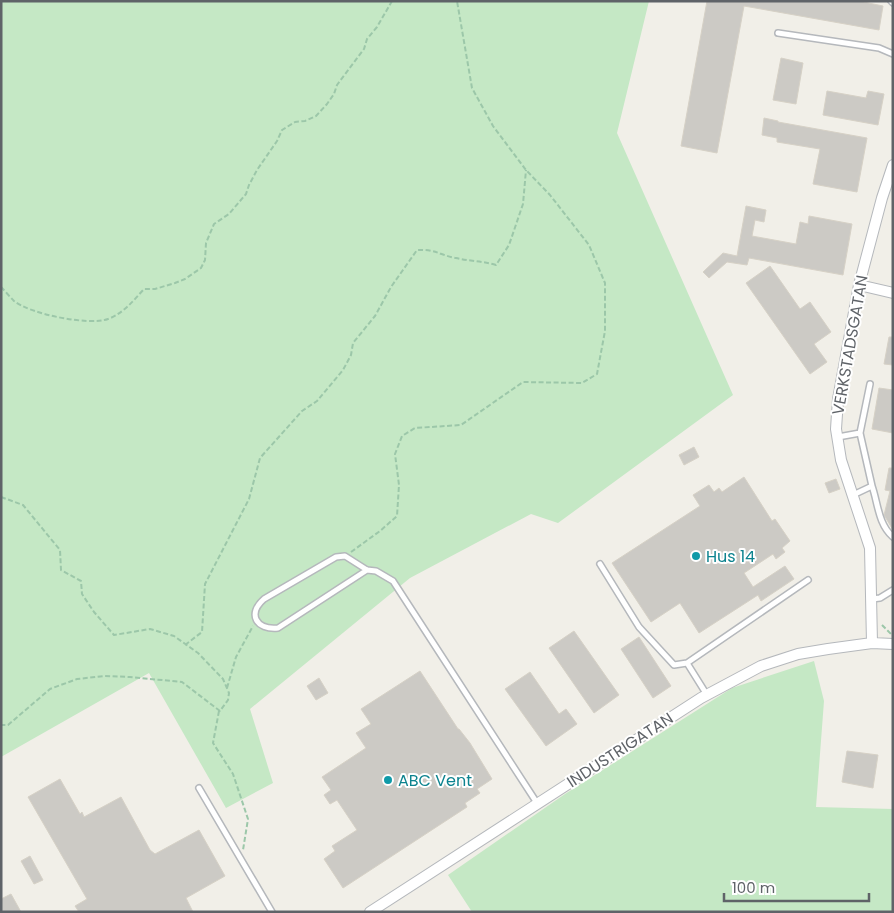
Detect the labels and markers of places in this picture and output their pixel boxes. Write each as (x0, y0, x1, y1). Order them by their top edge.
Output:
place label: Hus 14 (706, 545, 755, 568)
marker: Hus 14 (690, 550, 702, 562)
place label: ABC Vent (398, 769, 472, 792)
marker: ABC Vent (382, 774, 394, 786)

